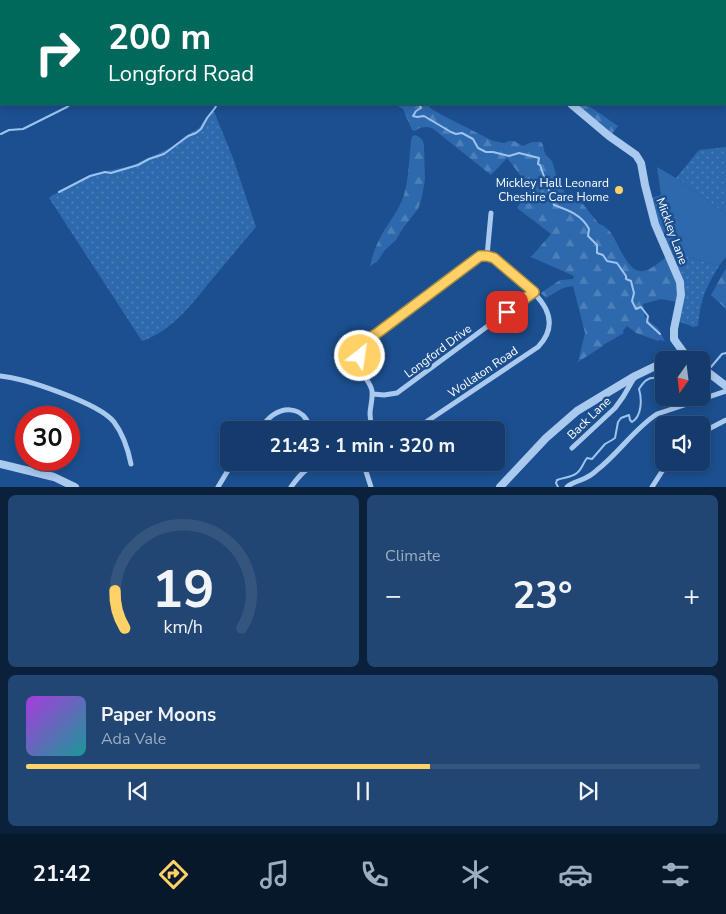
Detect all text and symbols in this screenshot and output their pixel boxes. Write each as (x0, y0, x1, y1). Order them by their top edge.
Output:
text: 200 m (108, 14, 211, 61)
icon: right (25, 20, 90, 85)
text: Longford Road (108, 59, 254, 89)
place label: Mickley Hall Leonard Cheshire Care Home (496, 175, 609, 205)
marker: Mickley Hall Leonard Cheshire Care Home (613, 184, 625, 196)
street label: Mickley Lane (653, 195, 691, 267)
pin (486, 291, 528, 333)
icon: arrive (493, 298, 521, 326)
street label: Longford Drive (401, 320, 475, 382)
position arrow (333, 329, 385, 381)
street label: Wollaton Road (445, 343, 521, 401)
north arrow (655, 351, 710, 406)
map controls (655, 351, 710, 471)
street label: Back Lane (564, 393, 614, 443)
speed limit sign: 30 (15, 406, 80, 471)
button: sound (655, 416, 710, 471)
text: 21:43 · 1 min · 320 m (270, 433, 455, 459)
text: Climate (385, 545, 440, 567)
text: 19 (152, 554, 215, 625)
text: 23° (512, 570, 573, 621)
text: − (385, 577, 402, 615)
text: + (683, 577, 700, 615)
text: km/h (164, 615, 203, 639)
text: Paper Moons (101, 702, 216, 728)
text: Ada Vale (101, 728, 166, 750)
icon: previous (124, 777, 152, 805)
icon: pause (349, 777, 377, 805)
icon: next (574, 777, 602, 805)
icon: directions (156, 857, 191, 892)
icon: music (257, 857, 292, 892)
icon: phone (357, 857, 392, 892)
icon: climate (458, 857, 493, 892)
icon: car (558, 857, 593, 892)
icon: filters (658, 857, 693, 892)
text: 21:42 (33, 859, 91, 889)

